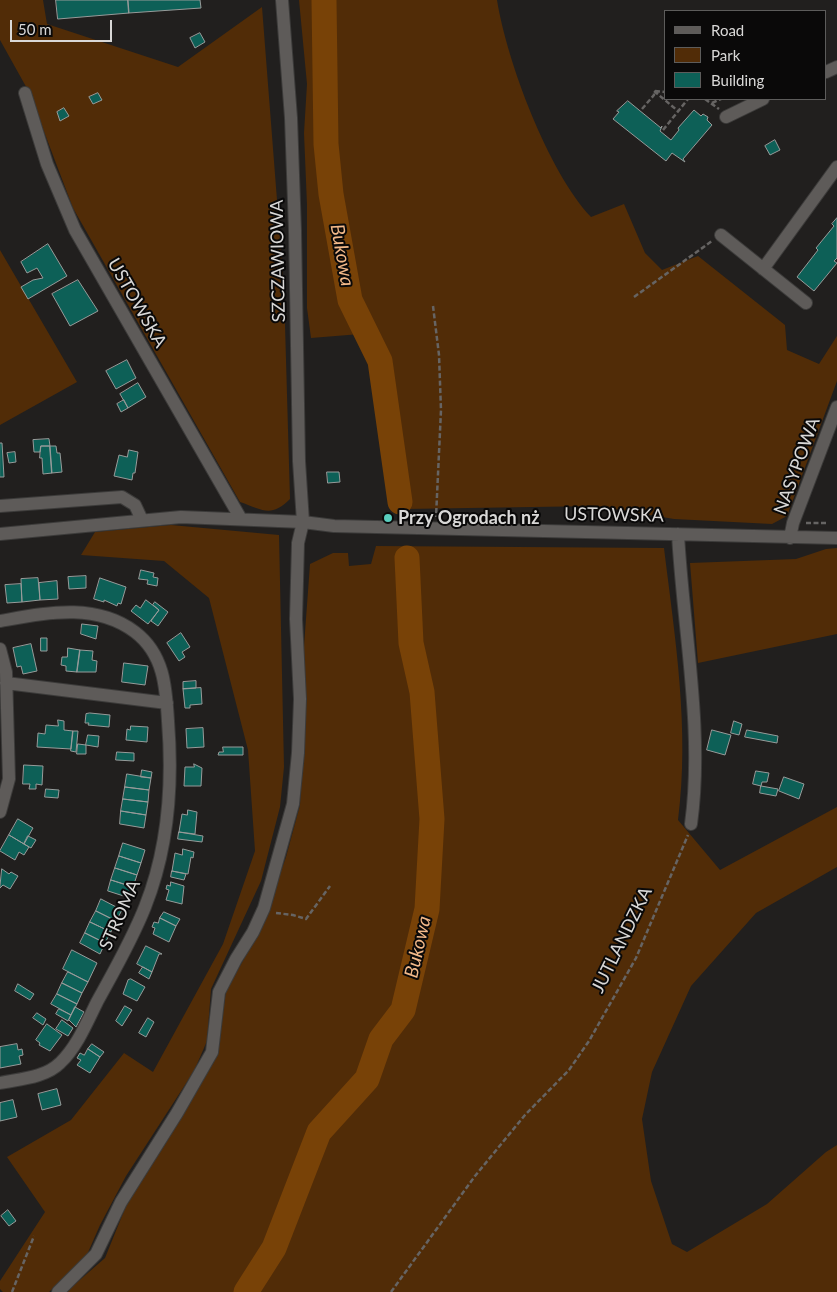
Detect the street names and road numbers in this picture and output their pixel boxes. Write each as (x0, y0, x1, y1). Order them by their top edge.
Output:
street label: SZCZAWIOWA (266, 200, 290, 322)
street label: USTOWSKA (103, 254, 171, 352)
street label: NASYPOWA (769, 415, 825, 517)
street label: USTOWSKA (564, 503, 664, 527)
street label: STROMA (95, 876, 145, 954)
street label: JUTLANDZKA (587, 884, 657, 996)

